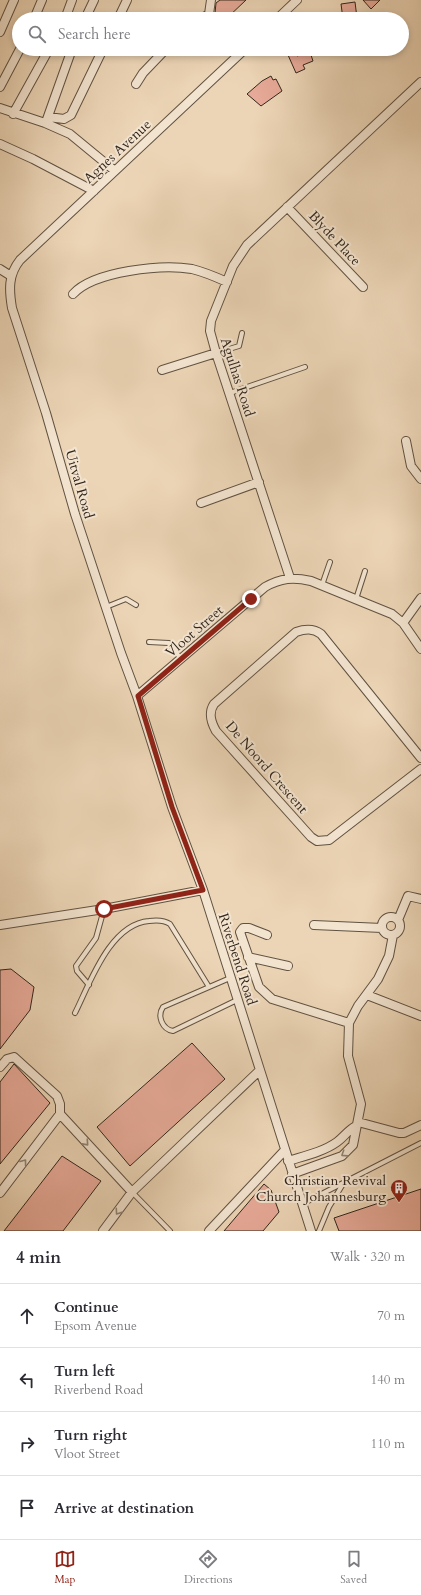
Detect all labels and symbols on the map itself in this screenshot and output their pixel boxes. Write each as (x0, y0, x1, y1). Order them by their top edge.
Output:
street label: Agnes Avenue (79, 115, 155, 188)
street label: Blyde Place (304, 207, 365, 270)
street label: Agulhas Road (216, 335, 259, 420)
street label: Uitval Road (61, 447, 99, 521)
route end (242, 590, 260, 608)
street label: Vloot Street (161, 601, 228, 662)
street label: De Noord Crescent (221, 717, 312, 818)
route start (95, 900, 113, 918)
street label: Riverbend Road (214, 911, 262, 1008)
one-way arrow (81, 1138, 88, 1145)
one-way arrow (341, 1149, 348, 1156)
one-way arrow (19, 1159, 26, 1166)
place label: Christian Revival Church Johannesburg (256, 1171, 386, 1206)
building icon: Christian Revival Church Johannesburg (389, 1178, 409, 1203)
one-way arrow (116, 1207, 123, 1214)

